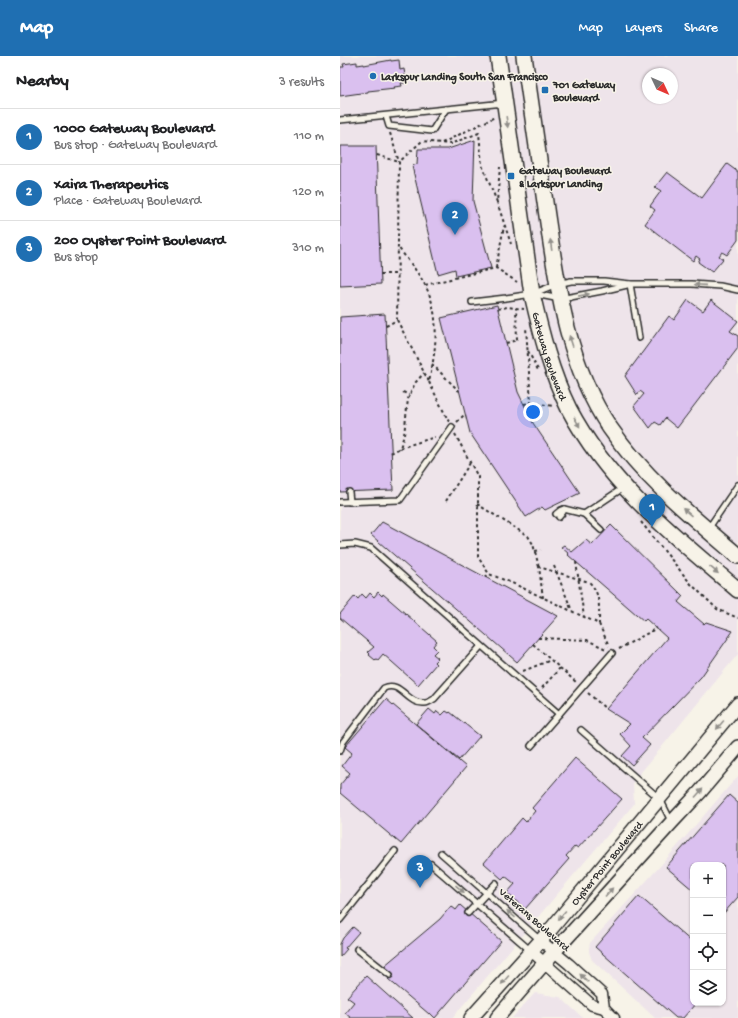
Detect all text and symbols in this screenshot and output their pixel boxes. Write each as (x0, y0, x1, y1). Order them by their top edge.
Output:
text: Map (20, 17, 53, 40)
text: Map (579, 20, 603, 37)
text: Layers (625, 20, 662, 37)
text: Share (684, 20, 718, 37)
north arrow (642, 68, 678, 104)
marker: Larkspur Landing South San Francisco (368, 71, 378, 81)
place label: Larkspur Landing South San Francisco (381, 71, 548, 85)
text: Nearby (16, 72, 69, 92)
text: 3 results (279, 75, 324, 90)
place label: 701 Gateway Boulevard (552, 79, 616, 105)
marker: 701 Gateway Boulevard (540, 85, 550, 95)
one-way arrow (504, 116, 510, 128)
text: 1000 Gateway Boulevard (54, 120, 214, 138)
text: 1 (26, 129, 32, 144)
text: 110 m (294, 129, 324, 144)
text: Bus stop · Gateway Boulevard (54, 138, 217, 153)
place label: Gateway Boulevard & Larkspur Landing (519, 165, 612, 192)
marker: Gateway Boulevard & Larkspur Landing (506, 171, 516, 181)
text: Xaira Therapeutics (54, 176, 168, 194)
text: 2 (26, 185, 32, 200)
text: 120 m (293, 185, 324, 200)
text: Place · Gateway Boulevard (54, 194, 201, 209)
pin: 2 (442, 202, 468, 235)
text: 200 Oyster Point Boulevard (54, 232, 225, 250)
one-way arrow (548, 239, 554, 251)
text: 3 (26, 241, 32, 256)
text: 310 m (292, 241, 324, 256)
text: Bus stop (54, 250, 98, 265)
one-way arrow (693, 281, 706, 288)
one-way arrow (578, 292, 590, 298)
street label: Gateway Boulevard (528, 311, 569, 404)
one-way arrow (568, 334, 574, 346)
your location (523, 402, 543, 422)
one-way arrow (574, 416, 581, 428)
pin: 1 (639, 494, 665, 527)
one-way arrow (682, 508, 693, 517)
one-way arrow (709, 565, 720, 574)
one-way arrow (716, 720, 725, 731)
one-way arrow (694, 788, 703, 799)
street label: Oyster Point Boulevard (569, 818, 647, 908)
pin: 3 (407, 855, 433, 888)
map controls (690, 862, 726, 1006)
button: + (690, 862, 726, 898)
one-way arrow (455, 885, 466, 894)
street label: Veterans Boulevard (495, 886, 573, 955)
one-way arrow (604, 887, 613, 897)
button: − (690, 898, 726, 934)
one-way arrow (558, 909, 567, 920)
one-way arrow (506, 910, 516, 919)
button: locate (690, 934, 726, 970)
button: layers (690, 970, 726, 1006)
one-way arrow (579, 973, 589, 982)
one-way arrow (500, 975, 510, 985)

